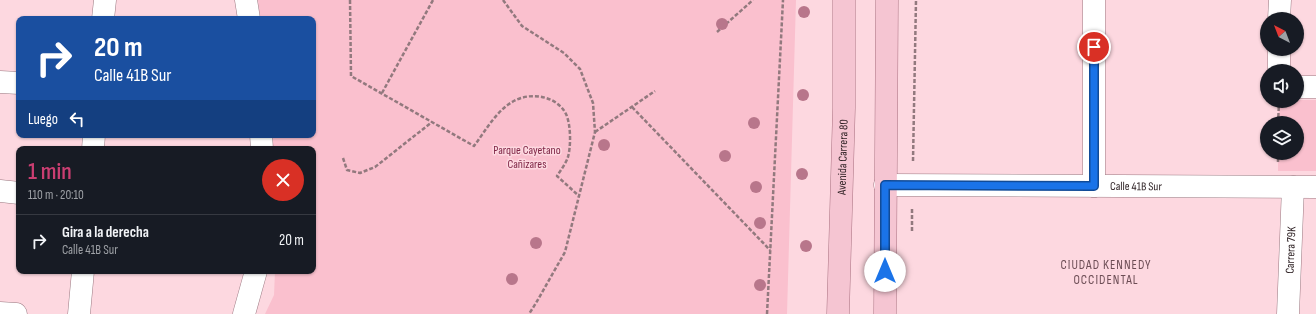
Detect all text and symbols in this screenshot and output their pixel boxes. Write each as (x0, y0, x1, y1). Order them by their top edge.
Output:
north arrow (1260, 12, 1304, 56)
map controls (1260, 12, 1304, 160)
pin (1077, 30, 1111, 64)
text: 20 m (94, 31, 143, 64)
icon: right (28, 32, 80, 84)
icon: arrive (1083, 36, 1105, 58)
button: sound (1260, 64, 1304, 108)
text: Calle 41B Sur (94, 65, 171, 86)
icon: left (66, 108, 88, 130)
text: Luego (28, 110, 58, 129)
button: layers (1260, 116, 1304, 160)
street label: Avenida Carrera 80 (834, 119, 851, 196)
park label: Parque Cayetano Cañizares (493, 143, 561, 172)
text: 1 min (28, 157, 72, 186)
button: close (262, 159, 304, 201)
street label: Calle 41B Sur (1110, 179, 1162, 194)
text: 110 m · 20:10 (28, 187, 84, 203)
text: Gira a la derecha (62, 223, 149, 242)
street label: Carrera 79K (1282, 226, 1299, 274)
icon: right (28, 230, 50, 252)
text: 20 m (279, 231, 304, 250)
text: Calle 41B Sur (62, 242, 118, 258)
position arrow (864, 250, 906, 292)
district label: CIUDAD KENNEDY OCCIDENTAL (1061, 257, 1152, 288)

